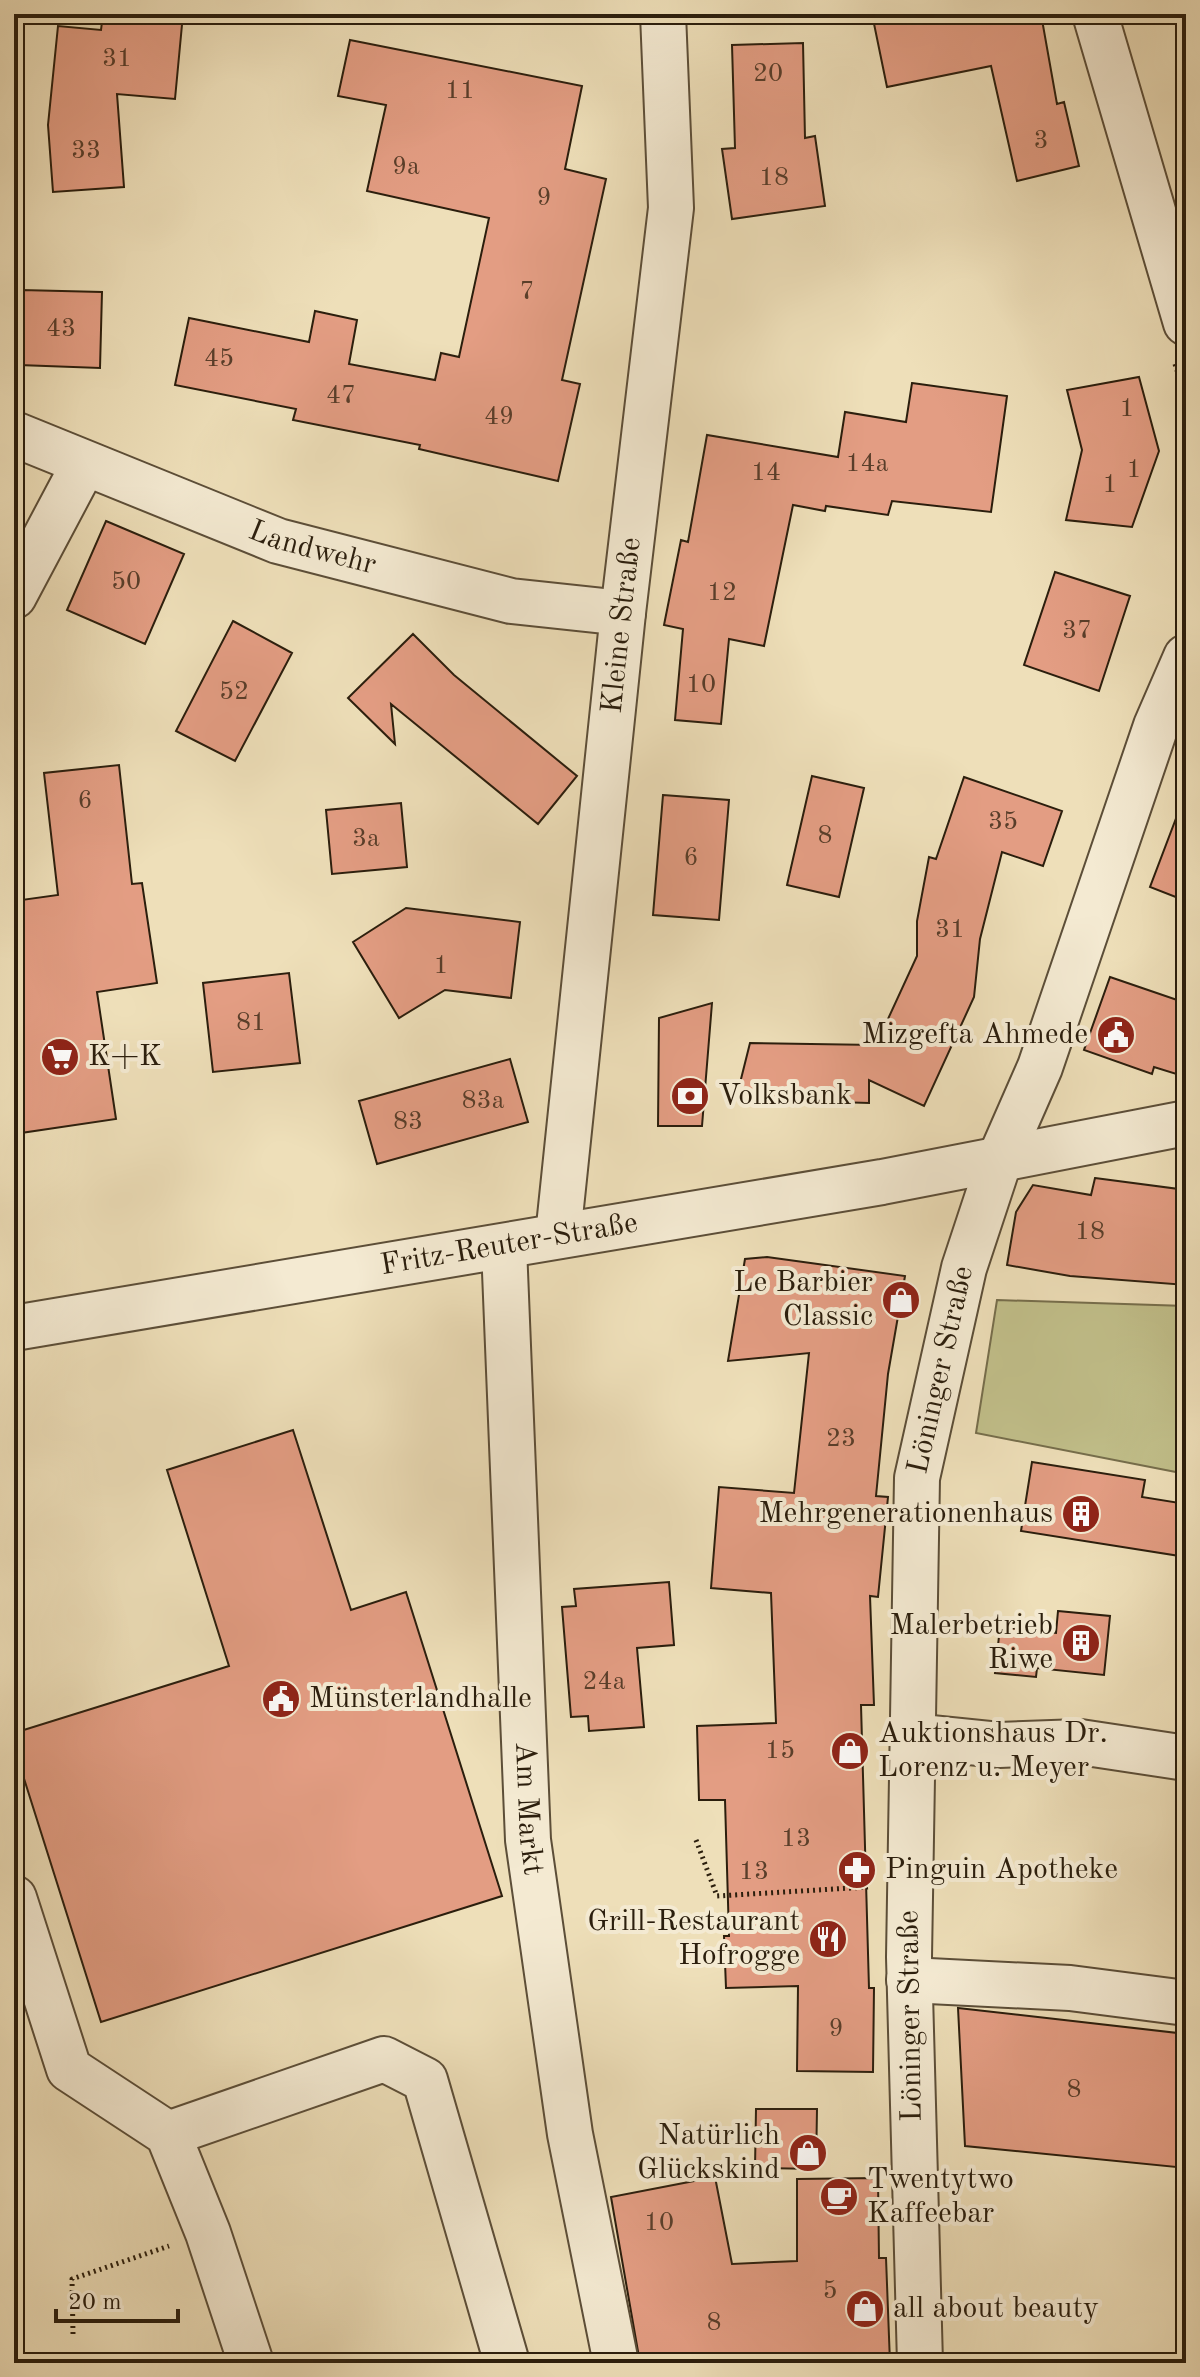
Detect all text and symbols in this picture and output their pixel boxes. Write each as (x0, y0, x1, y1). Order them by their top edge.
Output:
house number: 31 (102, 46, 132, 72)
house number: 20 (753, 61, 783, 87)
house number: 11 (445, 78, 475, 104)
house number: 3 (1033, 128, 1049, 154)
house number: 33 (71, 138, 101, 164)
house number: 9a (392, 154, 420, 180)
house number: 18 (759, 165, 789, 191)
house number: 9 (536, 185, 552, 211)
house number: 7 (519, 279, 535, 305)
house number: 43 (46, 316, 76, 342)
house number: 45 (204, 346, 234, 372)
house number: 47 (326, 383, 356, 409)
house number: 1 (1119, 396, 1135, 422)
house number: 49 (484, 404, 514, 430)
house number: 14a (845, 451, 889, 477)
house number: 1 (1126, 457, 1142, 483)
house number: 14 (751, 460, 781, 486)
house number: 1 (1102, 472, 1118, 498)
street label: Landwehr (244, 516, 379, 581)
street label: Kleine Straße (598, 536, 647, 715)
house number: 50 (111, 569, 141, 595)
house number: 12 (707, 580, 737, 606)
house number: 37 (1062, 618, 1092, 644)
house number: 10 (686, 672, 716, 698)
house number: 52 (219, 679, 249, 705)
house number: 6 (77, 788, 93, 814)
house number: 35 (988, 809, 1018, 835)
house number: 8 (817, 823, 833, 849)
house number: 3a (352, 826, 380, 852)
house number: 6 (683, 845, 699, 871)
house number: 31 (935, 917, 965, 943)
house number: 1 (433, 953, 449, 979)
house number: 81 (236, 1010, 266, 1036)
public building icon: Mizgefta Ahmede (1095, 1014, 1137, 1056)
place label: Mizgefta Ahmede (862, 1020, 1088, 1050)
supermarket icon: K+K (39, 1036, 81, 1078)
place label: K+K (88, 1042, 162, 1072)
bank icon: Volksbank (669, 1075, 711, 1117)
place label: Volksbank (718, 1081, 852, 1111)
house number: 83a (461, 1088, 505, 1114)
house number: 83 (393, 1109, 423, 1135)
street label: Fritz-Reuter-Straße (378, 1208, 640, 1281)
house number: 18 (1075, 1219, 1105, 1245)
street label: Löninger Straße (903, 1263, 979, 1477)
place label: Le Barbier Classic (733, 1268, 873, 1332)
shop icon: Le Barbier Classic (880, 1279, 922, 1321)
house number: 23 (826, 1426, 856, 1452)
building icon: Mehrgenerationenhaus (1060, 1493, 1102, 1535)
place label: Mehrgenerationenhaus (758, 1499, 1053, 1529)
place label: Malerbetrieb Riwe (890, 1611, 1053, 1675)
building icon: Malerbetrieb Riwe (1060, 1622, 1102, 1664)
house number: 24a (582, 1669, 626, 1695)
public building icon: Münsterlandhalle (260, 1678, 302, 1720)
place label: Münsterlandhalle (309, 1684, 532, 1714)
place label: Auktionshaus Dr. Lorenz u. Meyer (878, 1719, 1108, 1783)
shop icon: Auktionshaus Dr. Lorenz u. Meyer (829, 1730, 871, 1772)
house number: 15 (765, 1738, 795, 1764)
street label: Am Markt (509, 1741, 548, 1877)
house number: 13 (781, 1826, 811, 1852)
pharmacy icon: Pinguin Apotheke (836, 1849, 878, 1891)
place label: Pinguin Apotheke (885, 1855, 1118, 1885)
house number: 13 (739, 1859, 769, 1885)
place label: Grill-Restaurant Hofrogge (587, 1907, 800, 1971)
street label: Löninger Straße (894, 1910, 928, 2122)
restaurant icon: Grill-Restaurant Hofrogge (807, 1918, 849, 1960)
house number: 9 (828, 2016, 844, 2042)
house number: 8 (1066, 2077, 1082, 2103)
place label: Natürlich Glückskind (637, 2121, 780, 2185)
shop icon: Natürlich Glückskind (787, 2132, 829, 2174)
place label: Twentytwo Kaffeebar (867, 2165, 1014, 2229)
cafe icon: Twentytwo Kaffeebar (818, 2176, 860, 2218)
house number: 10 (644, 2210, 674, 2236)
scale bar (56, 2273, 178, 2323)
house number: 5 (822, 2278, 838, 2304)
shop icon: all about beauty (844, 2288, 886, 2330)
text: 20 m (68, 2291, 122, 2315)
place label: all about beauty (893, 2294, 1099, 2324)
house number: 8 (706, 2310, 722, 2336)

